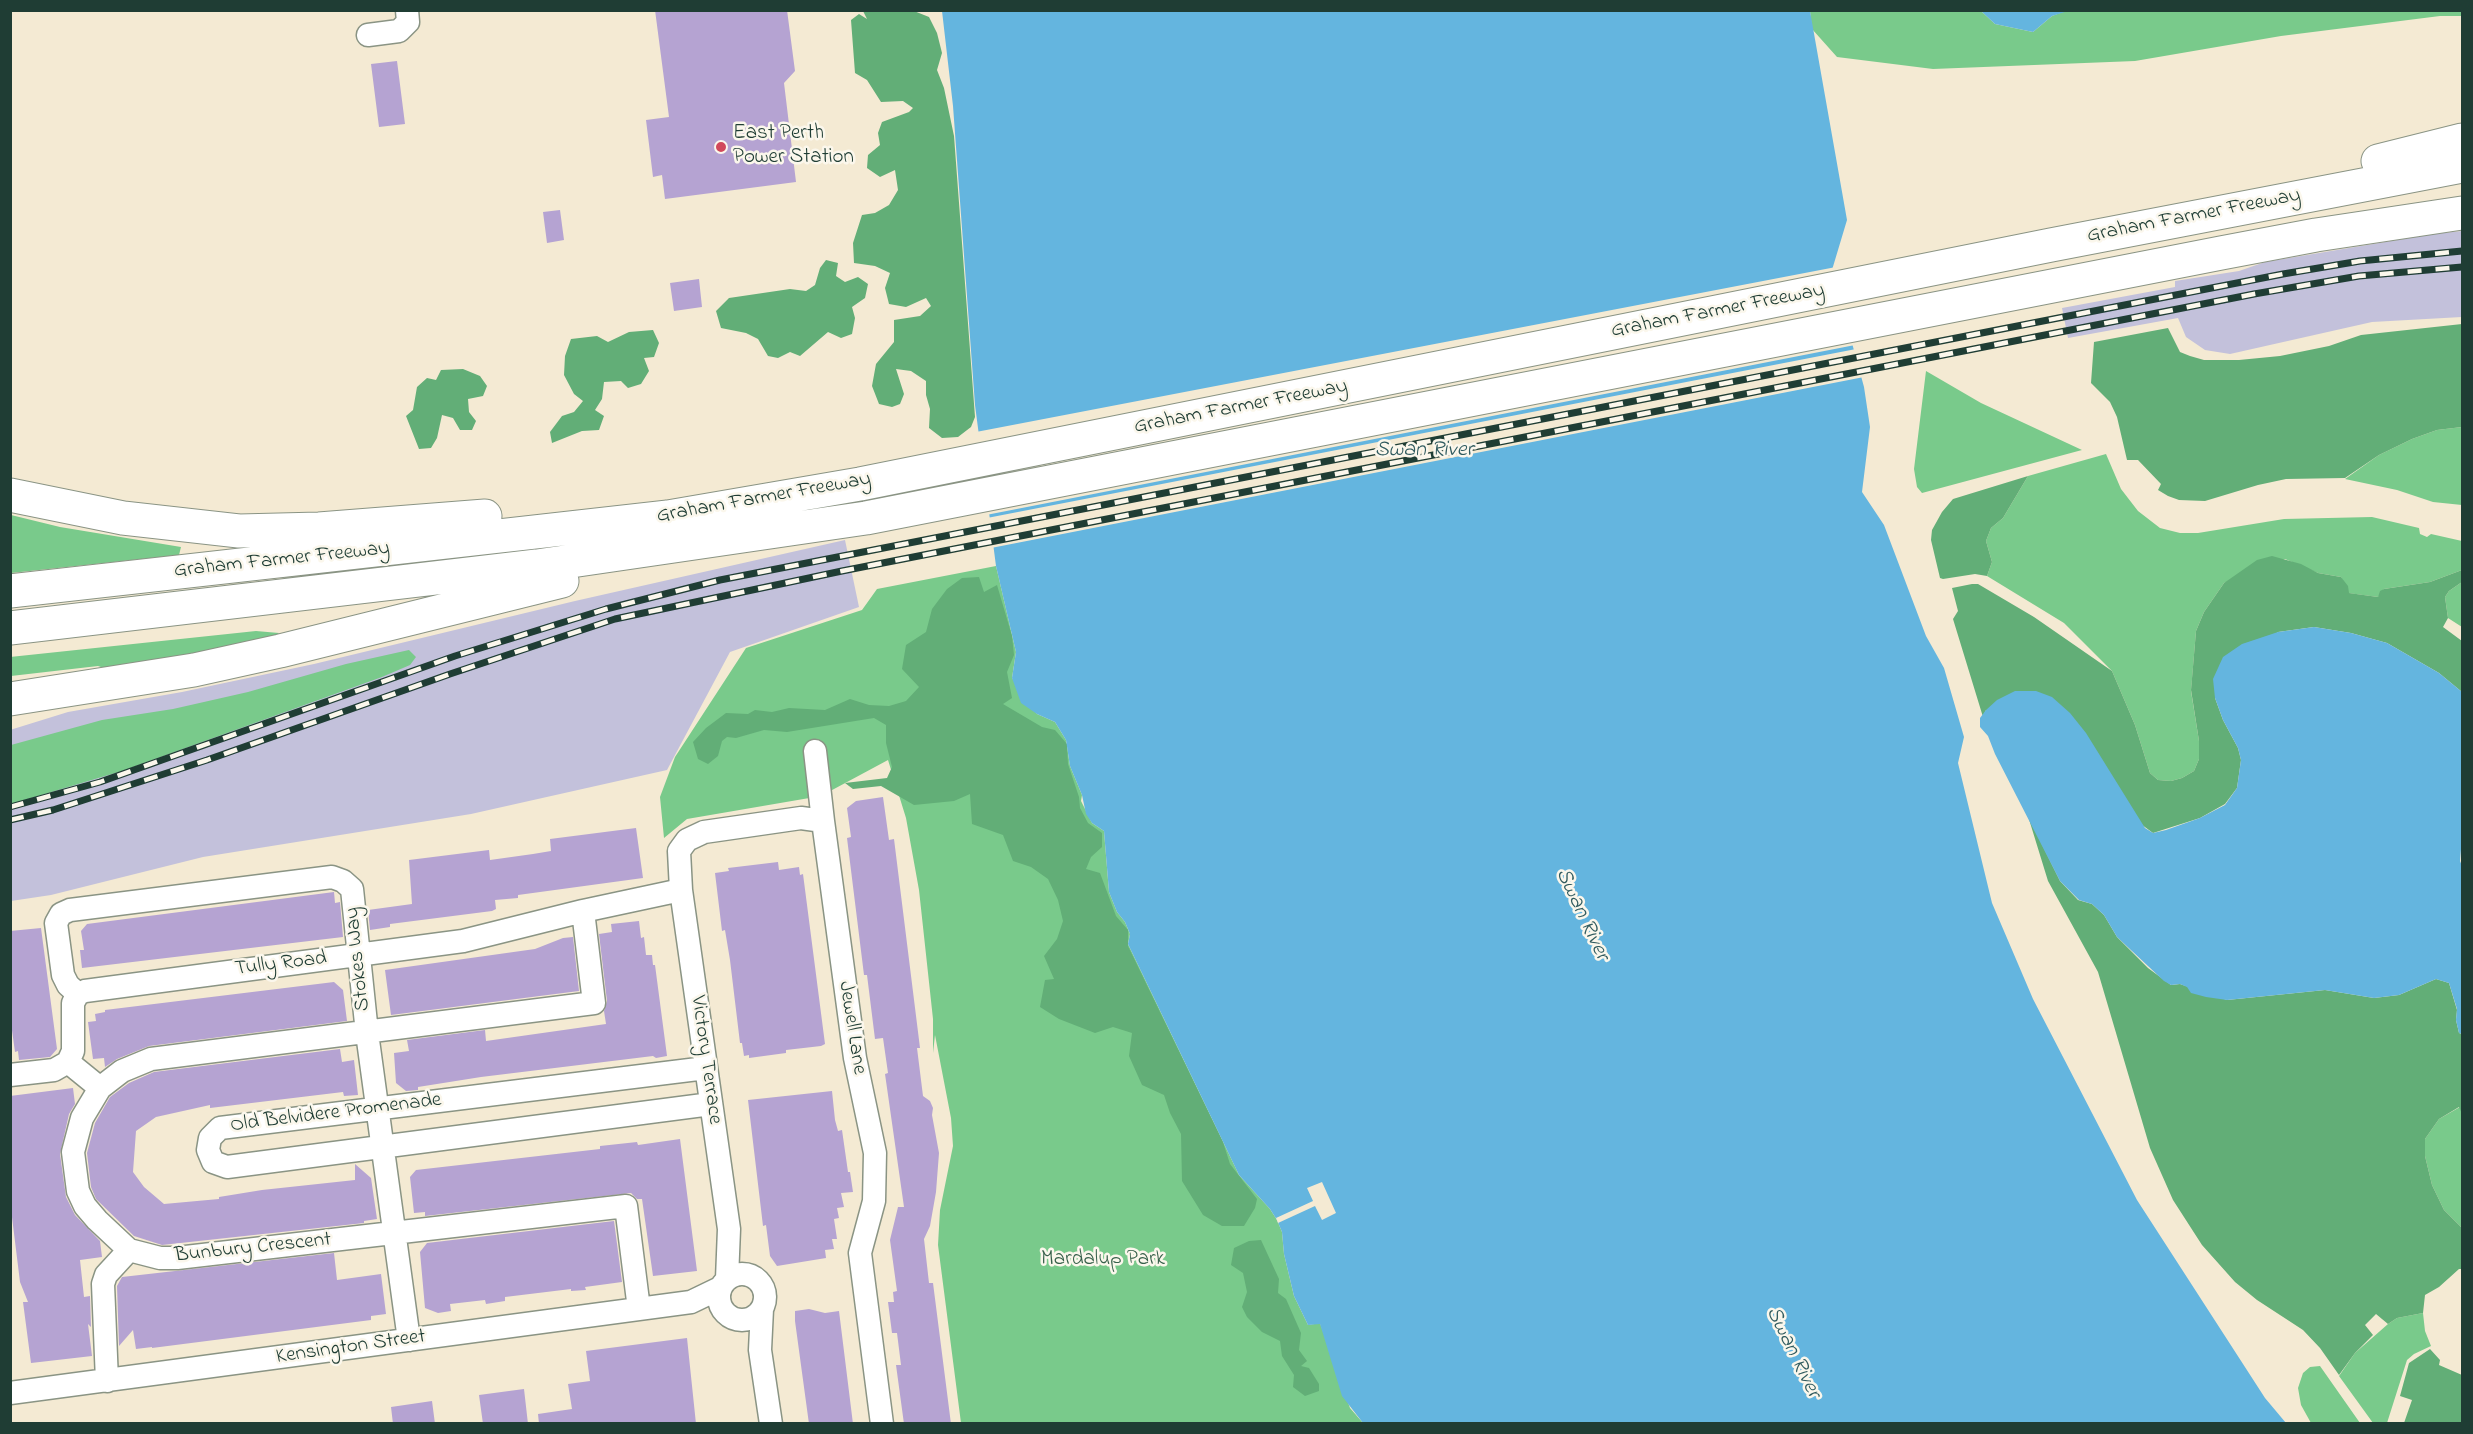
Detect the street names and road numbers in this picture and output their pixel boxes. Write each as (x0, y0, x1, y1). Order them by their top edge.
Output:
street label: Graham Farmer Freeway (2085, 184, 2303, 250)
street label: Graham Farmer Freeway (1609, 279, 1827, 345)
street label: Graham Farmer Freeway (1132, 375, 1350, 441)
street label: Graham Farmer Freeway (655, 468, 873, 530)
street label: Graham Farmer Freeway (173, 537, 391, 585)
street label: Stokes Way (341, 906, 377, 1012)
street label: Tully Road (234, 947, 328, 983)
street label: Jewell Lane (831, 980, 871, 1076)
street label: Victory Terrace (683, 994, 727, 1126)
street label: Old Belvidere Promenade (229, 1089, 443, 1139)
street label: Bunbury Crescent (174, 1228, 332, 1270)
street label: Kensington Street (275, 1325, 427, 1371)

